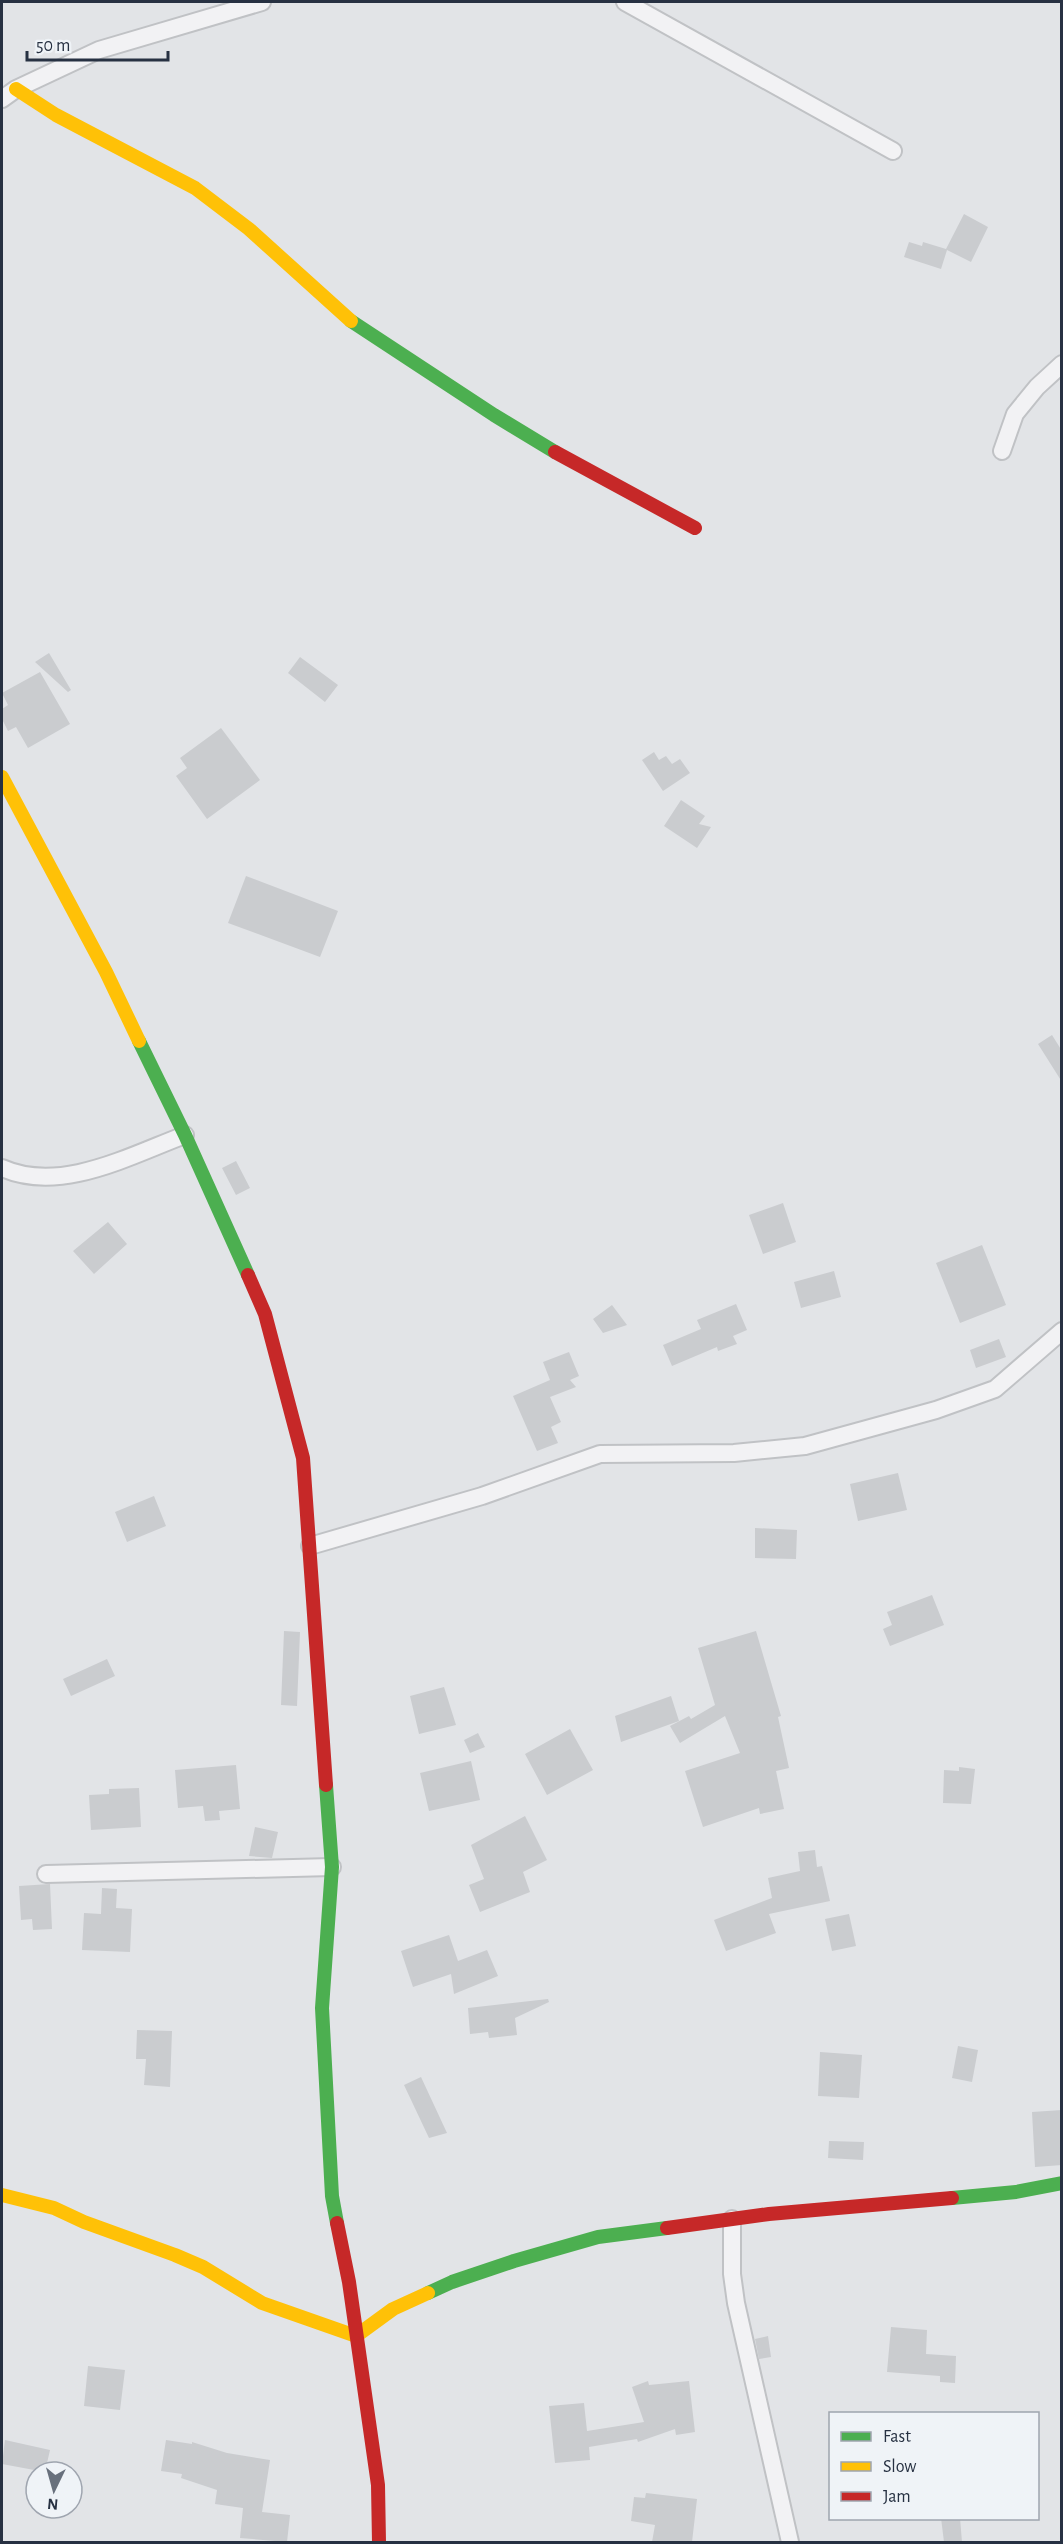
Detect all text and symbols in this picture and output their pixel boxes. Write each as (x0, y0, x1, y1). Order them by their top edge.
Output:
scale bar (27, 24, 168, 62)
text: 50 m (36, 37, 70, 55)
legend (829, 2412, 1039, 2520)
text: Fast (883, 2428, 911, 2446)
text: Slow (883, 2458, 916, 2476)
north arrow (24, 2460, 84, 2520)
text: Jam (883, 2488, 911, 2506)
text: N (47, 2495, 59, 2512)

